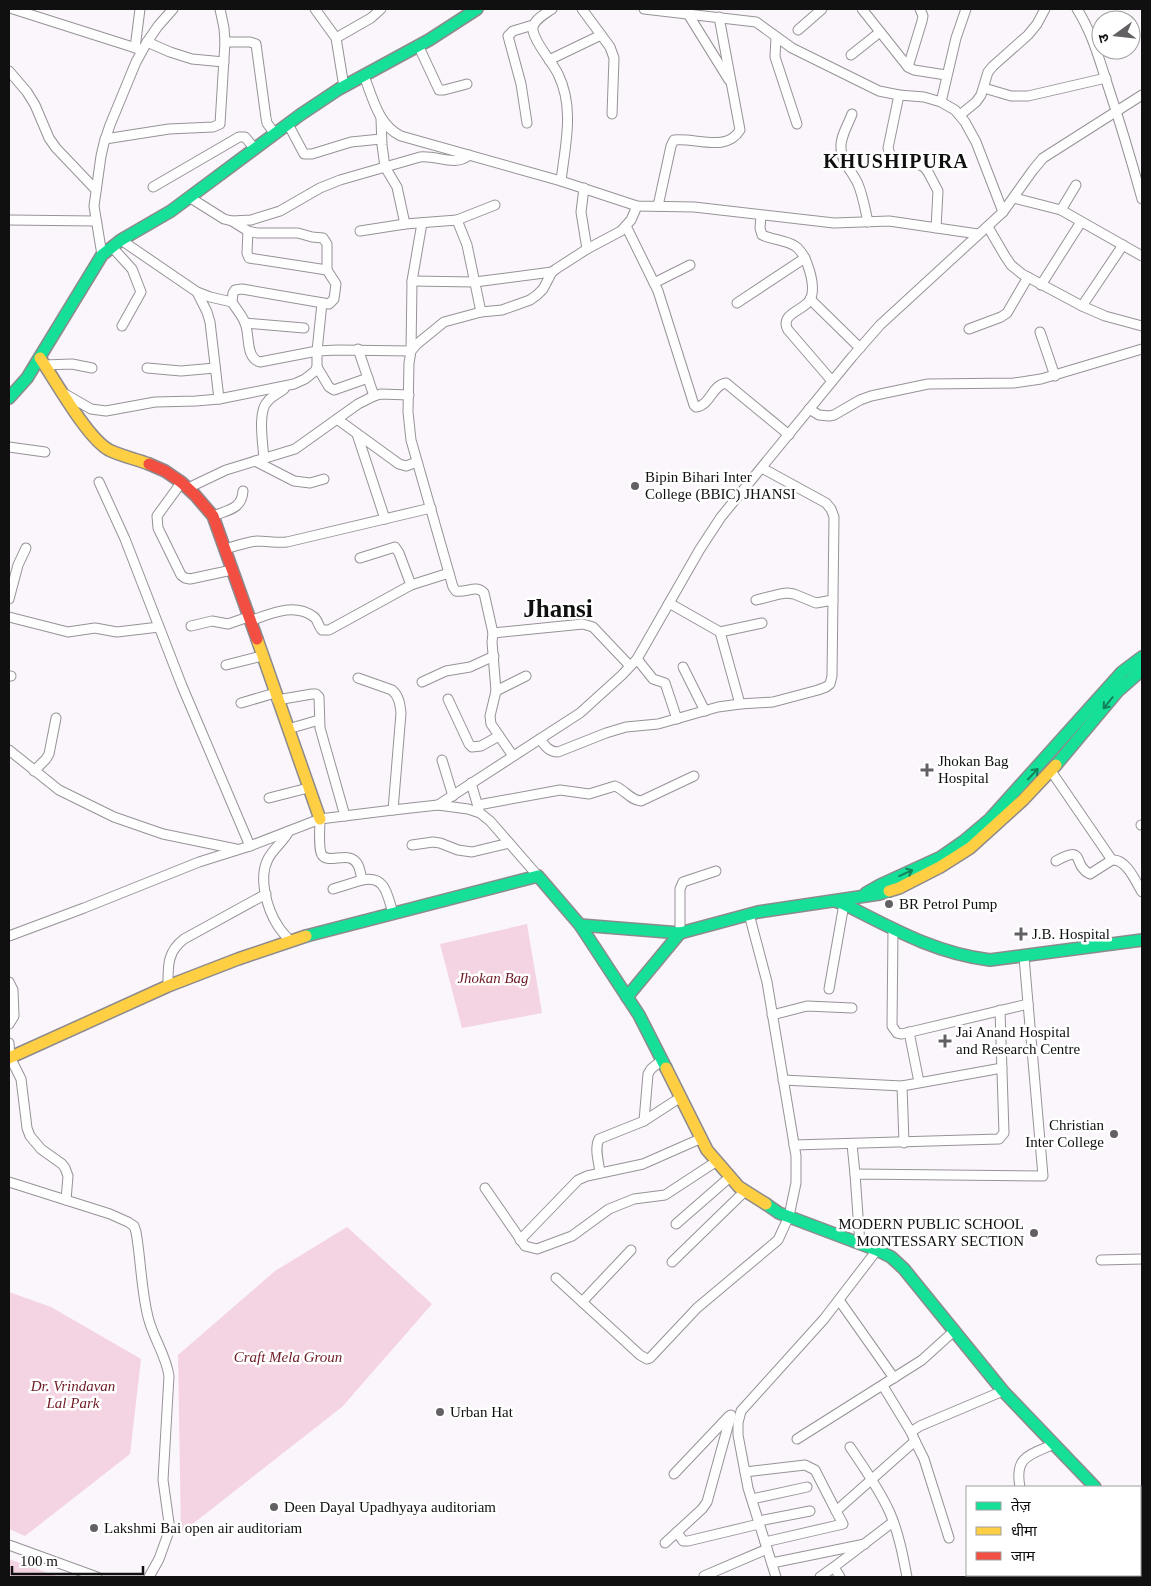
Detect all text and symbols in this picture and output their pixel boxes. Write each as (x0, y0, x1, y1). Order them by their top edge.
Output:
north arrow (1091, 10, 1141, 60)
text: उ (1095, 32, 1112, 44)
district label: KHUSHIPURA (823, 150, 969, 172)
place label: Bipin Bihari Inter College (BBIC) JHANSI (645, 469, 796, 503)
marker: Bipin Bihari Inter College (BBIC) JHANSI (629, 480, 641, 492)
district label: Jhansi (523, 595, 593, 622)
one-way arrow (1102, 697, 1113, 710)
place label: Jhokan Bag Hospital (938, 753, 1009, 786)
marker: Jhokan Bag Hospital (920, 763, 934, 777)
one-way arrow (1027, 768, 1039, 781)
one-way arrow (898, 868, 913, 878)
place label: BR Petrol Pump (899, 896, 997, 912)
marker: BR Petrol Pump (883, 898, 895, 910)
place label: J.B. Hospital (1032, 926, 1110, 942)
marker: J.B. Hospital (1014, 927, 1028, 941)
park label: Jhokan Bag (457, 970, 529, 986)
place label: Jai Anand Hospital and Research Centre (956, 1024, 1080, 1057)
marker: Jai Anand Hospital and Research Centre (938, 1034, 952, 1048)
place label: Christian Inter College (1025, 1117, 1104, 1150)
marker: Christian Inter College (1108, 1128, 1120, 1140)
place label: MODERN PUBLIC SCHOOL MONTESSARY SECTION (838, 1216, 1024, 1249)
marker: MODERN PUBLIC SCHOOL MONTESSARY SECTION (1028, 1227, 1040, 1239)
park label: Craft Mela Groun (234, 1349, 342, 1365)
park label: Dr. Vrindavan Lal Park (30, 1378, 115, 1411)
place label: Urban Hat (450, 1404, 514, 1420)
marker: Urban Hat (434, 1406, 446, 1418)
legend (966, 1486, 1141, 1576)
text: तेज़ (1011, 1497, 1032, 1514)
place label: Deen Dayal Upadhyaya auditoriam (284, 1499, 496, 1515)
marker: Deen Dayal Upadhyaya auditoriam (268, 1501, 280, 1513)
place label: Lakshmi Bai open air auditoriam (104, 1520, 303, 1536)
marker: Lakshmi Bai open air auditoriam (88, 1522, 100, 1534)
text: धीमा (1011, 1523, 1038, 1539)
scale bar (12, 1544, 144, 1576)
text: जाम (1011, 1548, 1036, 1564)
text: 100 m (20, 1553, 58, 1569)

